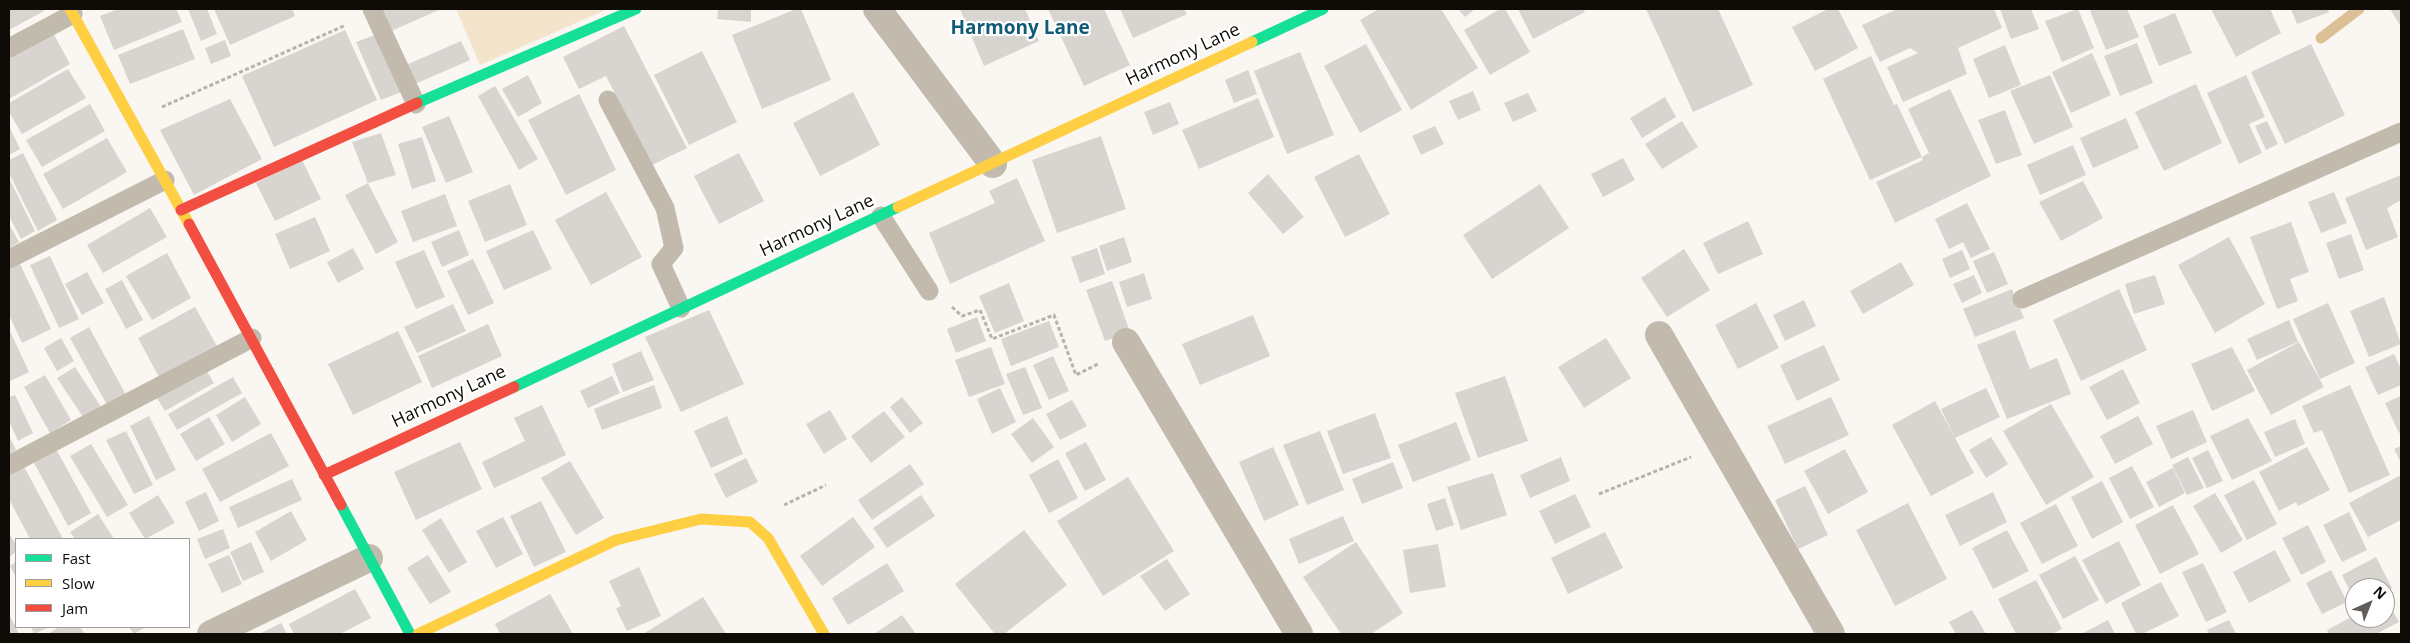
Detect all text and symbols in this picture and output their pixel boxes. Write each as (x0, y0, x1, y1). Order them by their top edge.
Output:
district label: Harmony Lane (950, 18, 1090, 40)
street label: Harmony Lane (1123, 19, 1243, 91)
street label: Harmony Lane (757, 190, 877, 262)
street label: Harmony Lane (389, 361, 509, 433)
legend (15, 538, 190, 628)
text: Fast (62, 548, 91, 568)
text: Slow (62, 573, 95, 593)
north arrow (2345, 578, 2395, 628)
text: N (2369, 582, 2391, 603)
text: Jam (62, 598, 88, 618)

